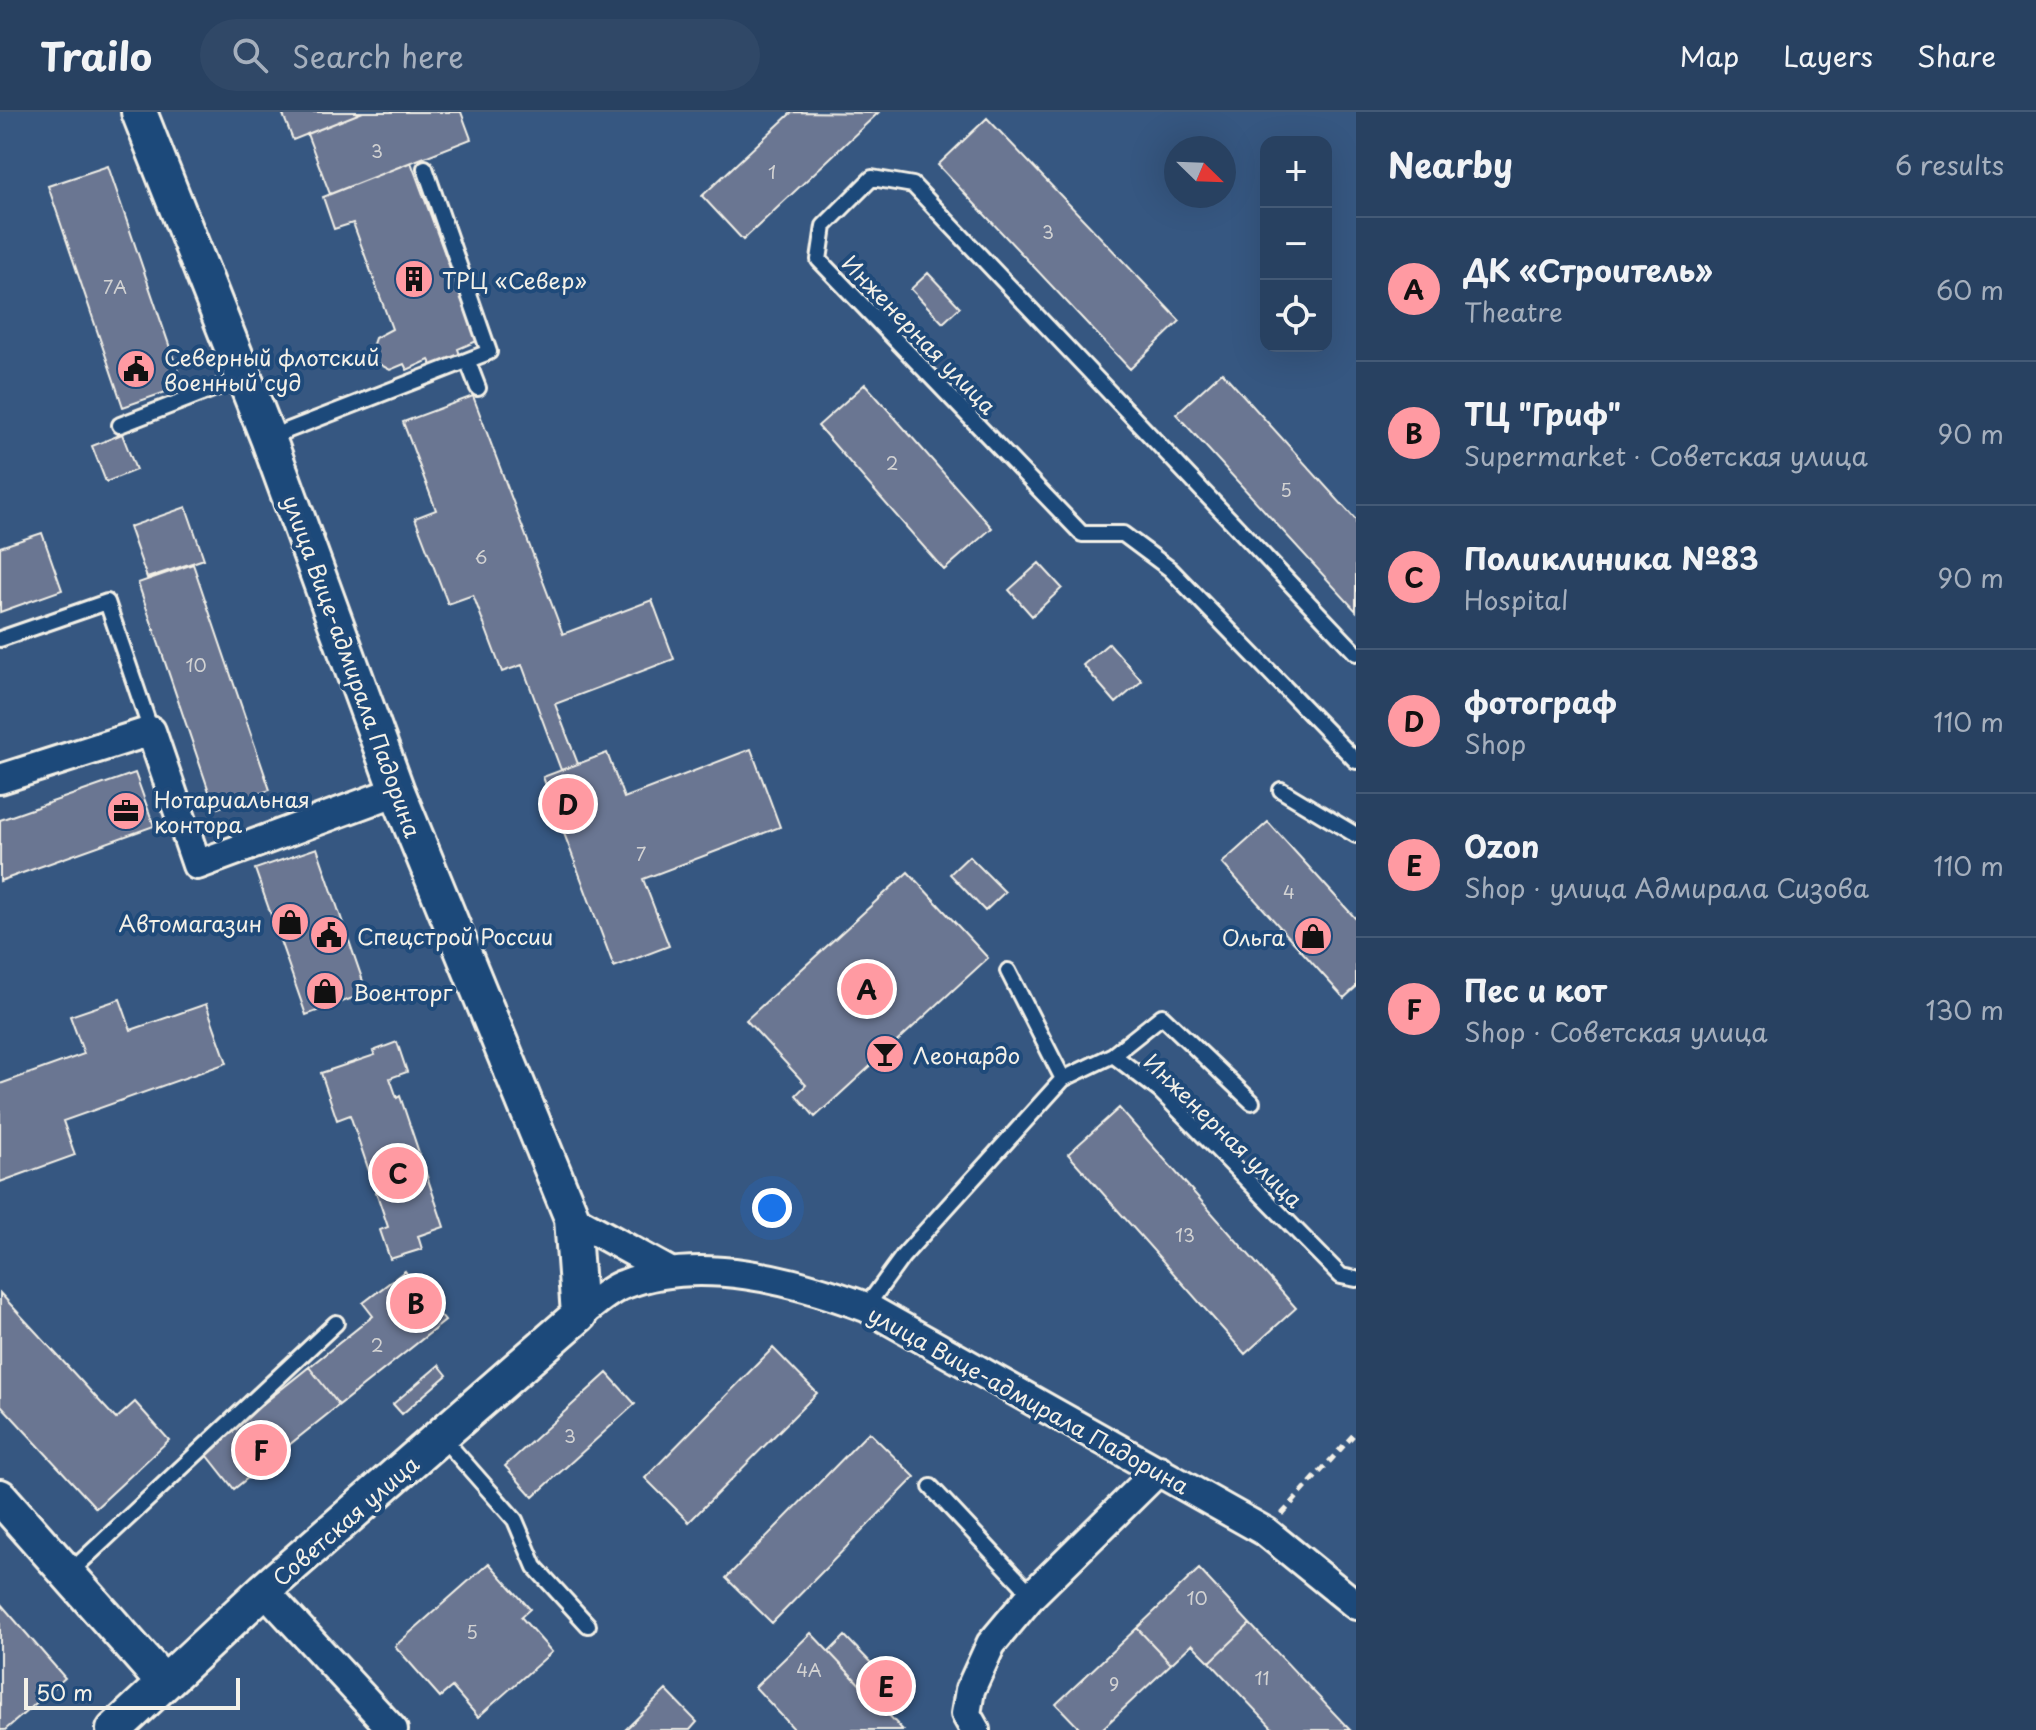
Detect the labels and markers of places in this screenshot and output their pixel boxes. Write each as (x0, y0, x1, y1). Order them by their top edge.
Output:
building icon: ТРЦ «Север» (393, 258, 435, 300)
place label: ТРЦ «Север» (442, 263, 587, 296)
place label: Северный флотский военный суд (164, 340, 379, 398)
public building icon: Северный флотский военный суд (115, 348, 157, 390)
pin: D (542, 774, 594, 834)
place label: Нотариальная контора (154, 782, 310, 840)
office icon: Нотариальная контора (105, 790, 147, 832)
shop icon: Автомагазин (269, 901, 311, 943)
place label: Автомагазин (119, 906, 262, 939)
public building icon: Спецстрой России (308, 914, 350, 956)
shop icon: Ольга (1292, 915, 1334, 957)
place label: Спецстрой России (357, 919, 553, 952)
place label: Ольга (1222, 920, 1285, 953)
pin: A (841, 959, 893, 1019)
shop icon: Военторг (304, 970, 346, 1012)
place label: Военторг (353, 975, 453, 1008)
bar icon: Леонардо (864, 1033, 906, 1075)
place label: Леонардо (913, 1038, 1020, 1071)
pin: C (372, 1143, 424, 1203)
pin: B (390, 1273, 442, 1333)
pin: F (235, 1420, 287, 1480)
pin: E (860, 1656, 912, 1716)

